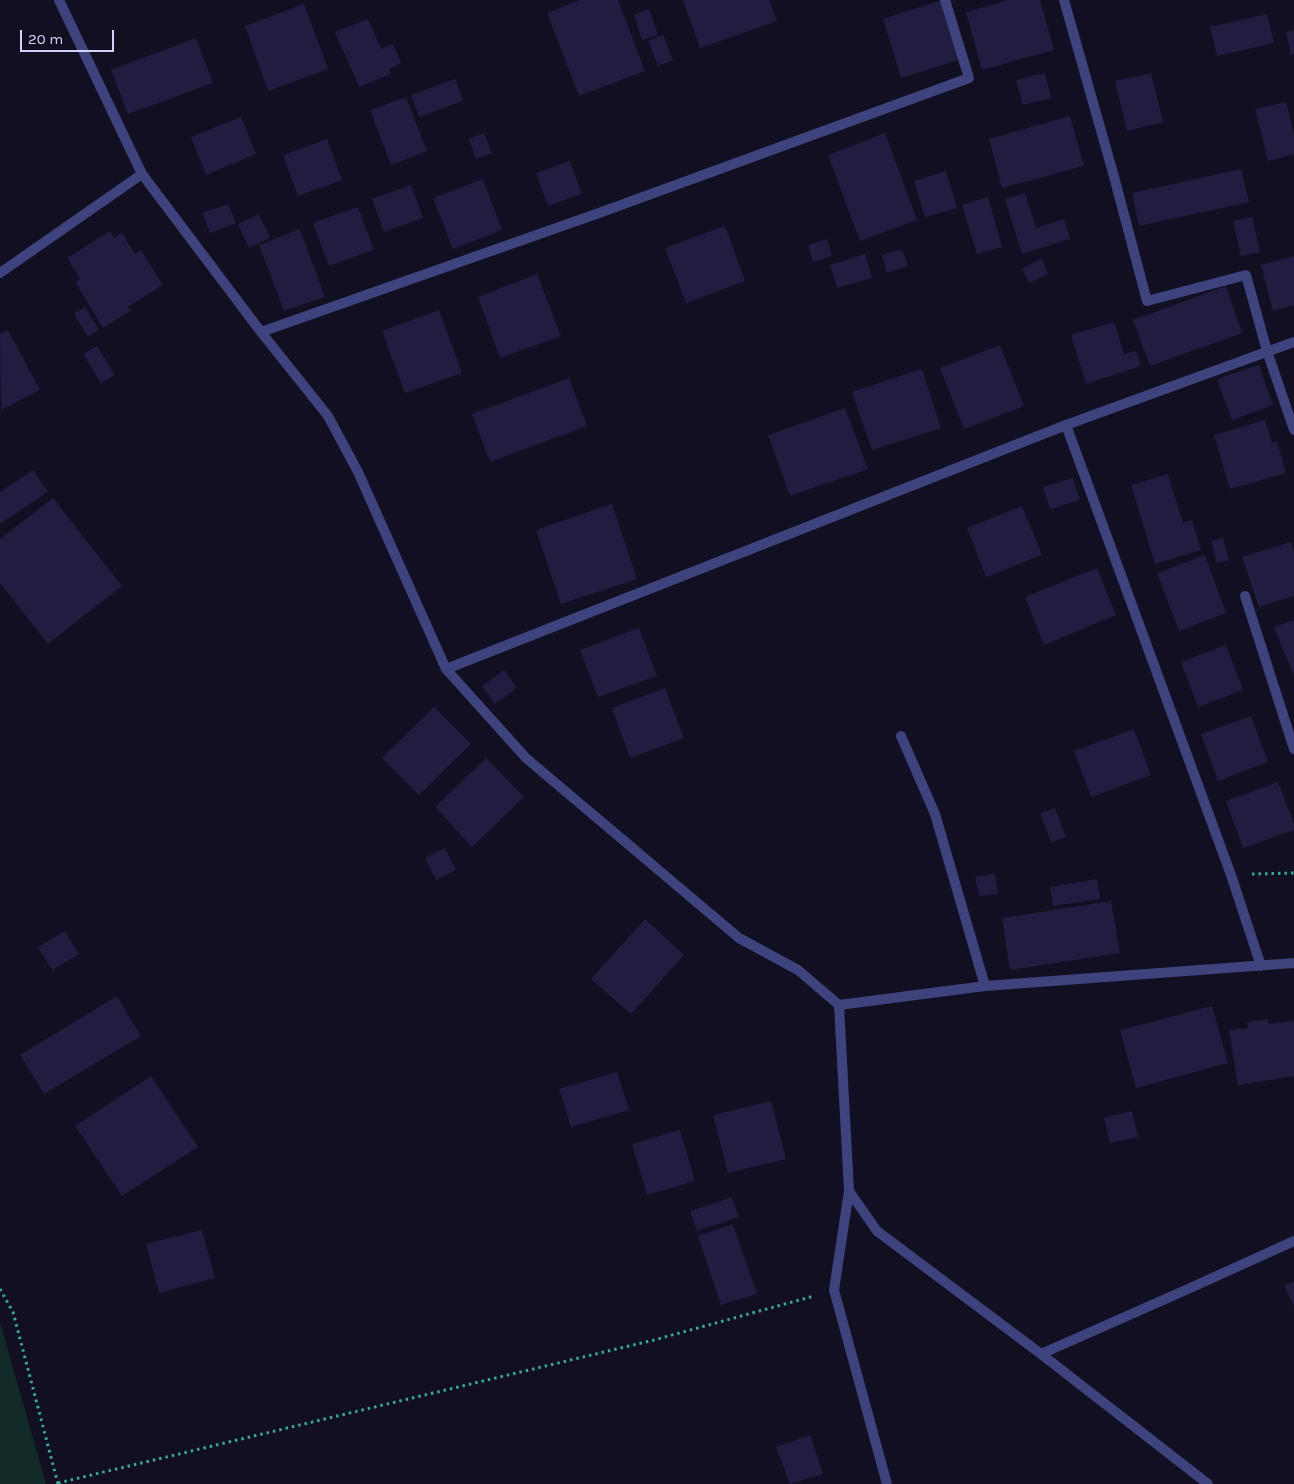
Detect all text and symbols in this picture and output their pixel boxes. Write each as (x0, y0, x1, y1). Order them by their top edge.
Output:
scale bar (22, 20, 116, 52)
text: 20 m (28, 30, 63, 48)

